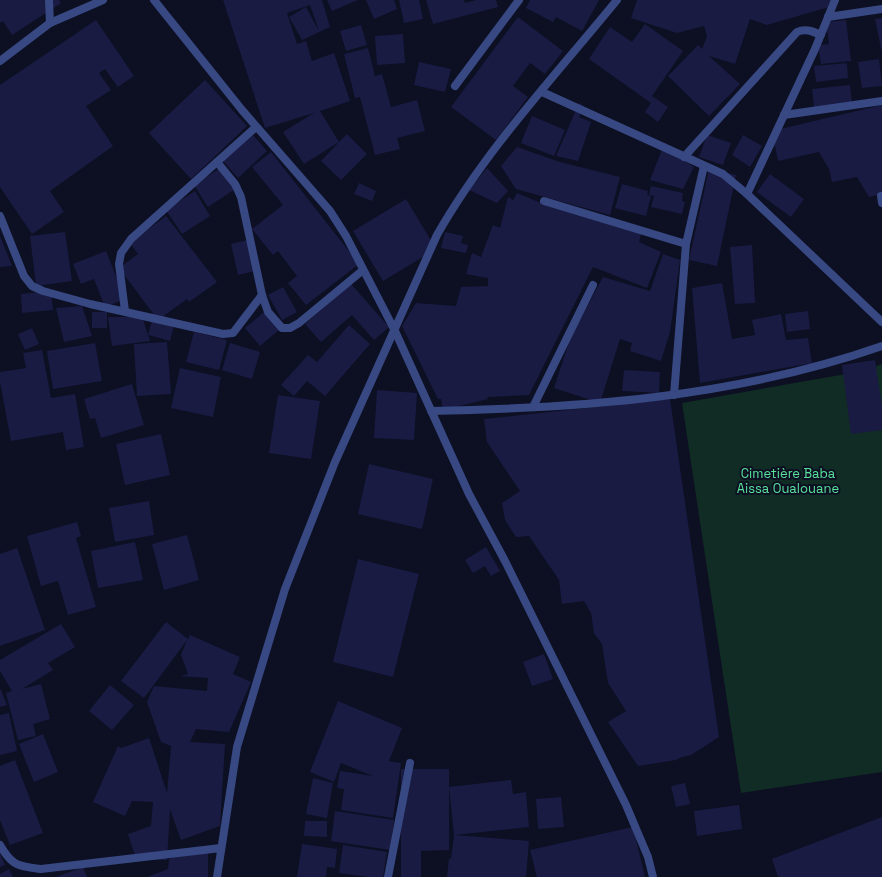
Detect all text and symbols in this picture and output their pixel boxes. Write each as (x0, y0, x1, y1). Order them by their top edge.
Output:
park label: Cimetière Baba Aissa Oualouane (737, 465, 839, 497)

